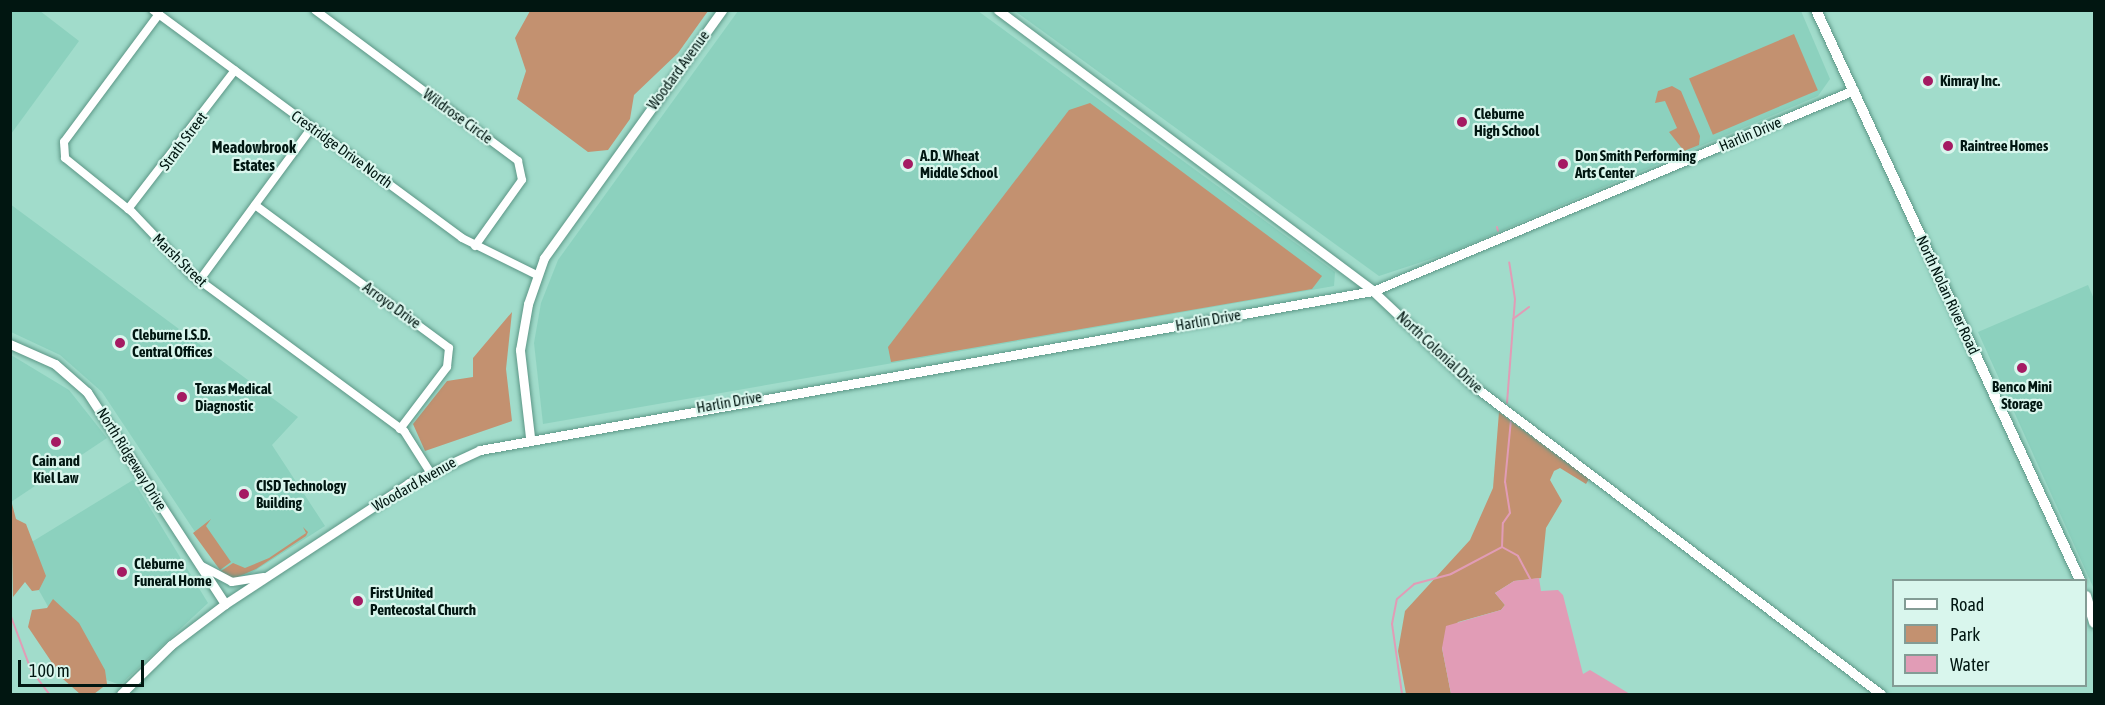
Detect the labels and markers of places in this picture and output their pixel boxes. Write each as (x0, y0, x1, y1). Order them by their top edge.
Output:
place label: Kimray Inc. (1940, 72, 2000, 90)
marker: Kimray Inc. (1921, 74, 1935, 88)
place label: Cleburne High School (1474, 104, 1539, 139)
marker: Cleburne High School (1455, 115, 1469, 129)
place label: Raintree Homes (1960, 137, 2048, 155)
marker: Raintree Homes (1941, 139, 1955, 153)
place label: A.D. Wheat Middle School (920, 146, 998, 181)
place label: Don Smith Performing Arts Center (1575, 146, 1696, 181)
marker: A.D. Wheat Middle School (901, 157, 915, 171)
marker: Don Smith Performing Arts Center (1556, 157, 1570, 171)
place label: Cleburne I.S.D. Central Offices (132, 325, 212, 360)
marker: Cleburne I.S.D. Central Offices (113, 336, 127, 350)
marker: Benco Mini Storage (2015, 361, 2029, 375)
place label: Benco Mini Storage (1992, 377, 2052, 412)
place label: Texas Medical Diagnostic (195, 379, 272, 414)
marker: Texas Medical Diagnostic (173, 388, 191, 406)
marker: Cain and Kiel Law (49, 435, 63, 449)
place label: Cain and Kiel Law (32, 451, 80, 486)
place label: CISD Technology Building (256, 476, 346, 511)
marker: CISD Technology Building (237, 487, 251, 501)
place label: Cleburne Funeral Home (134, 554, 212, 589)
marker: Cleburne Funeral Home (115, 565, 129, 579)
place label: First United Pentecostal Church (370, 583, 476, 618)
marker: First United Pentecostal Church (351, 594, 365, 608)

